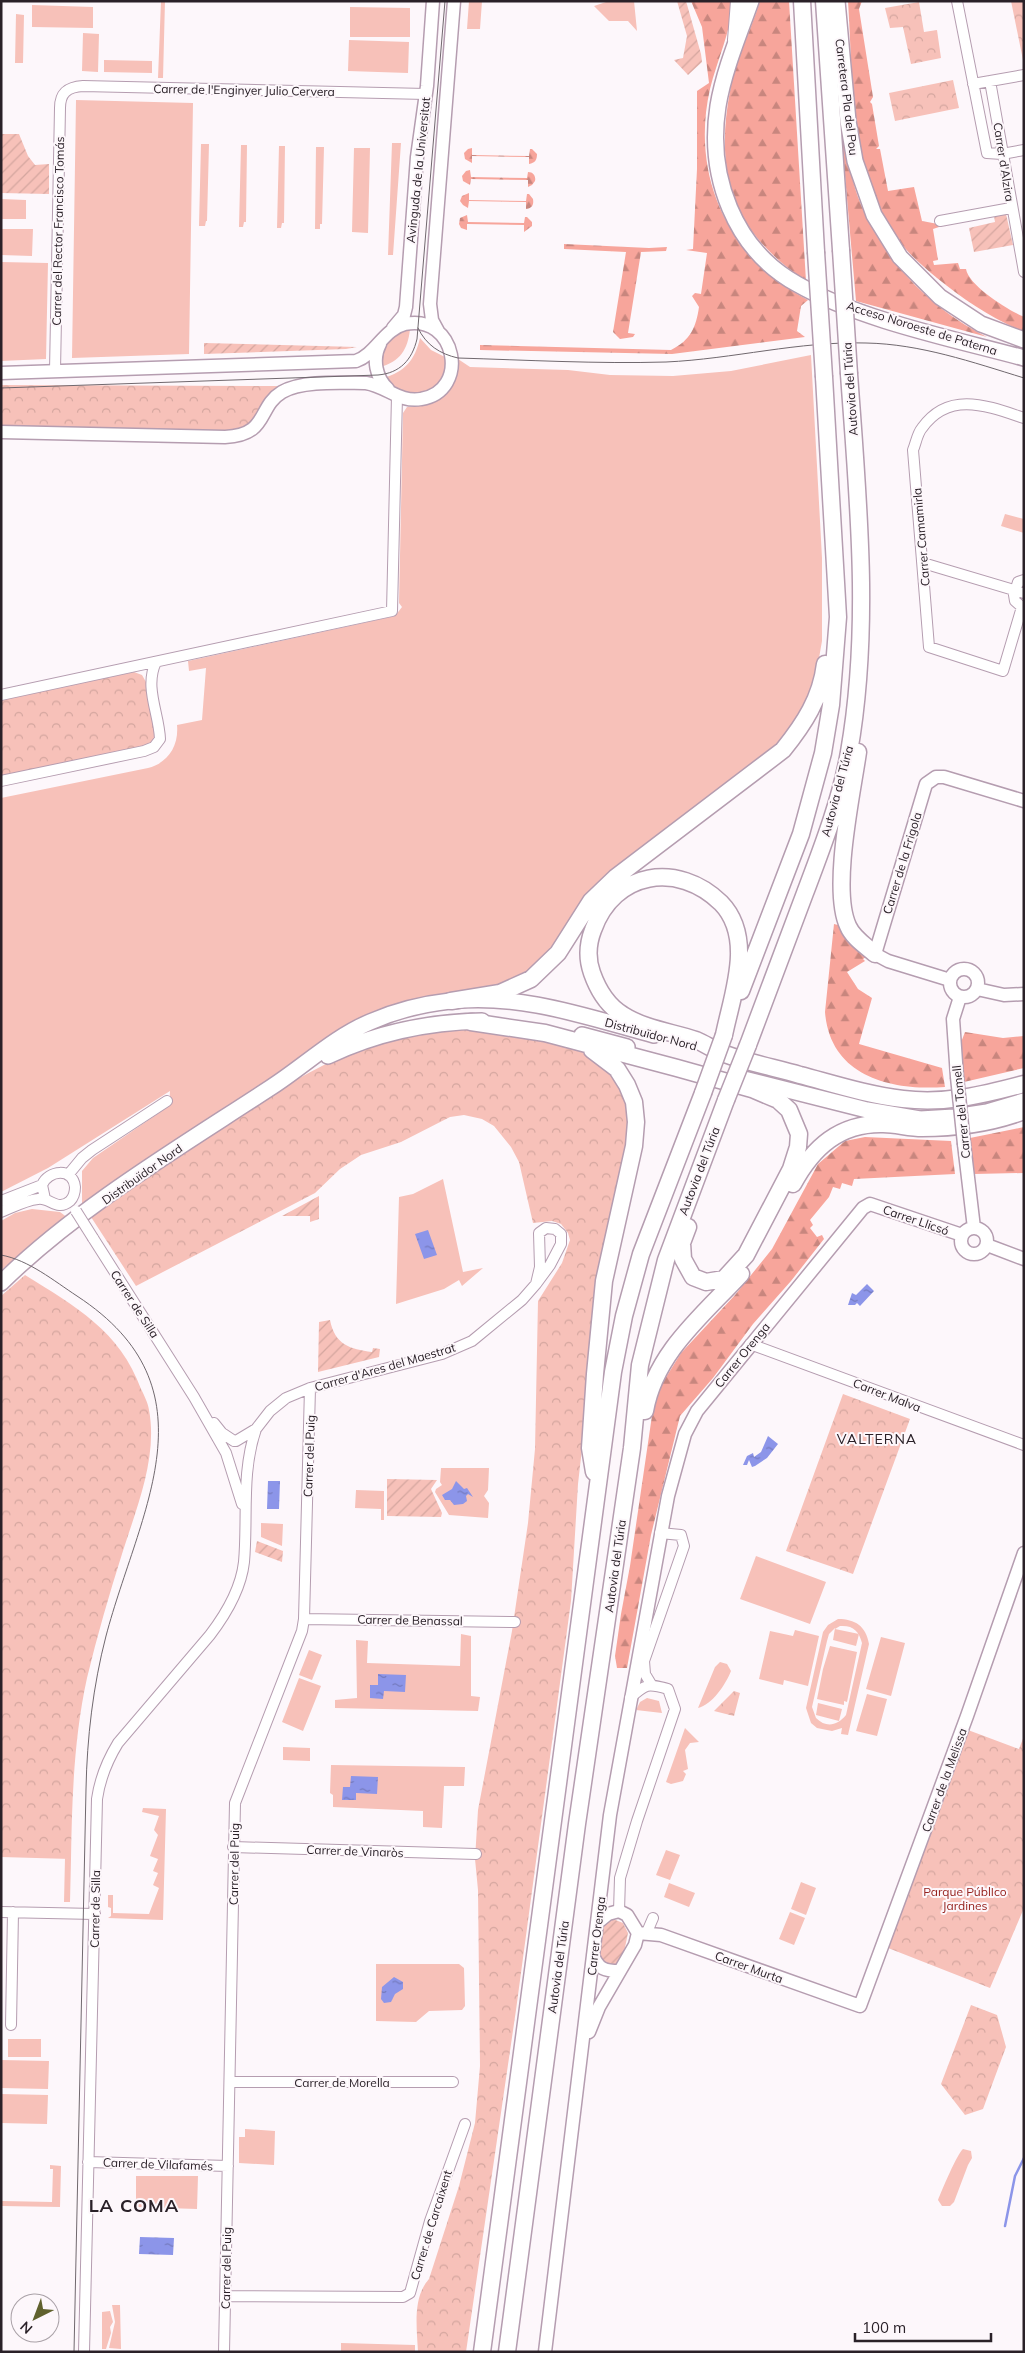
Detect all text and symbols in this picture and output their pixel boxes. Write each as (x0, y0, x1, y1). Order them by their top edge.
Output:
street label: Carretera Pla del Pou (832, 38, 862, 156)
street label: Carrer de l'Enginyer Julio Cervera (153, 81, 335, 99)
street label: Avinguda de la Universitat (403, 96, 433, 244)
street label: Carrer d'Alzira (990, 121, 1018, 203)
street label: Carrer del Rector Francisco Tomás (49, 136, 67, 326)
street label: Acceso Noroeste de Paterna (845, 298, 999, 358)
street label: Autovia del Túria (839, 342, 861, 436)
street label: Carrer Camamirla (909, 487, 933, 587)
street label: Autovia del Túria (818, 744, 856, 838)
street label: Carrer de la Frigola (879, 810, 925, 916)
street label: Distribuïdor Nord (603, 1014, 699, 1054)
street label: Carrer del Tomell (949, 1065, 973, 1159)
street label: Autovia del Túria (675, 1125, 723, 1217)
street label: Distribuïdor Nord (99, 1141, 185, 1207)
street label: Carrer Llicsó (881, 1202, 951, 1238)
street label: Carrer de Silla (107, 1267, 163, 1341)
street label: Carrer Orenga (711, 1319, 773, 1391)
street label: Carrer d'Ares del Maestrat (313, 1340, 457, 1394)
street label: Carrer Malva (851, 1375, 923, 1415)
street label: Carrer del Puig (300, 1415, 318, 1497)
district label: VALTERNA (837, 1430, 917, 1448)
street label: Autovia del Túria (601, 1519, 629, 1613)
street label: Carrer de Benassal (357, 1612, 463, 1628)
street label: Carrer de la Melissa (918, 1726, 970, 1834)
street label: Carrer del Puig (226, 1823, 242, 1905)
street label: Carrer de Vinaròs (306, 1842, 404, 1860)
street label: Carrer de Silla (87, 1870, 103, 1948)
park label: Parque PúblIco Jardines (923, 1884, 1007, 1913)
street label: Carrer Orenga (584, 1896, 608, 1976)
street label: Autovia del Túria (544, 1920, 572, 2014)
street label: Carrer Murta (713, 1948, 785, 1986)
street label: Carrer de Morella (294, 2075, 390, 2090)
street label: Carrer de Vilafamés (103, 2155, 213, 2173)
street label: Carrer de Carcaixent (407, 2168, 455, 2282)
district label: LA COMA (89, 2194, 179, 2217)
street label: Carrer del Puig (218, 2227, 234, 2309)
north arrow (10, 2293, 60, 2343)
scale bar (855, 2310, 991, 2342)
text: N (16, 2317, 36, 2338)
text: 100 m (862, 2318, 906, 2337)

